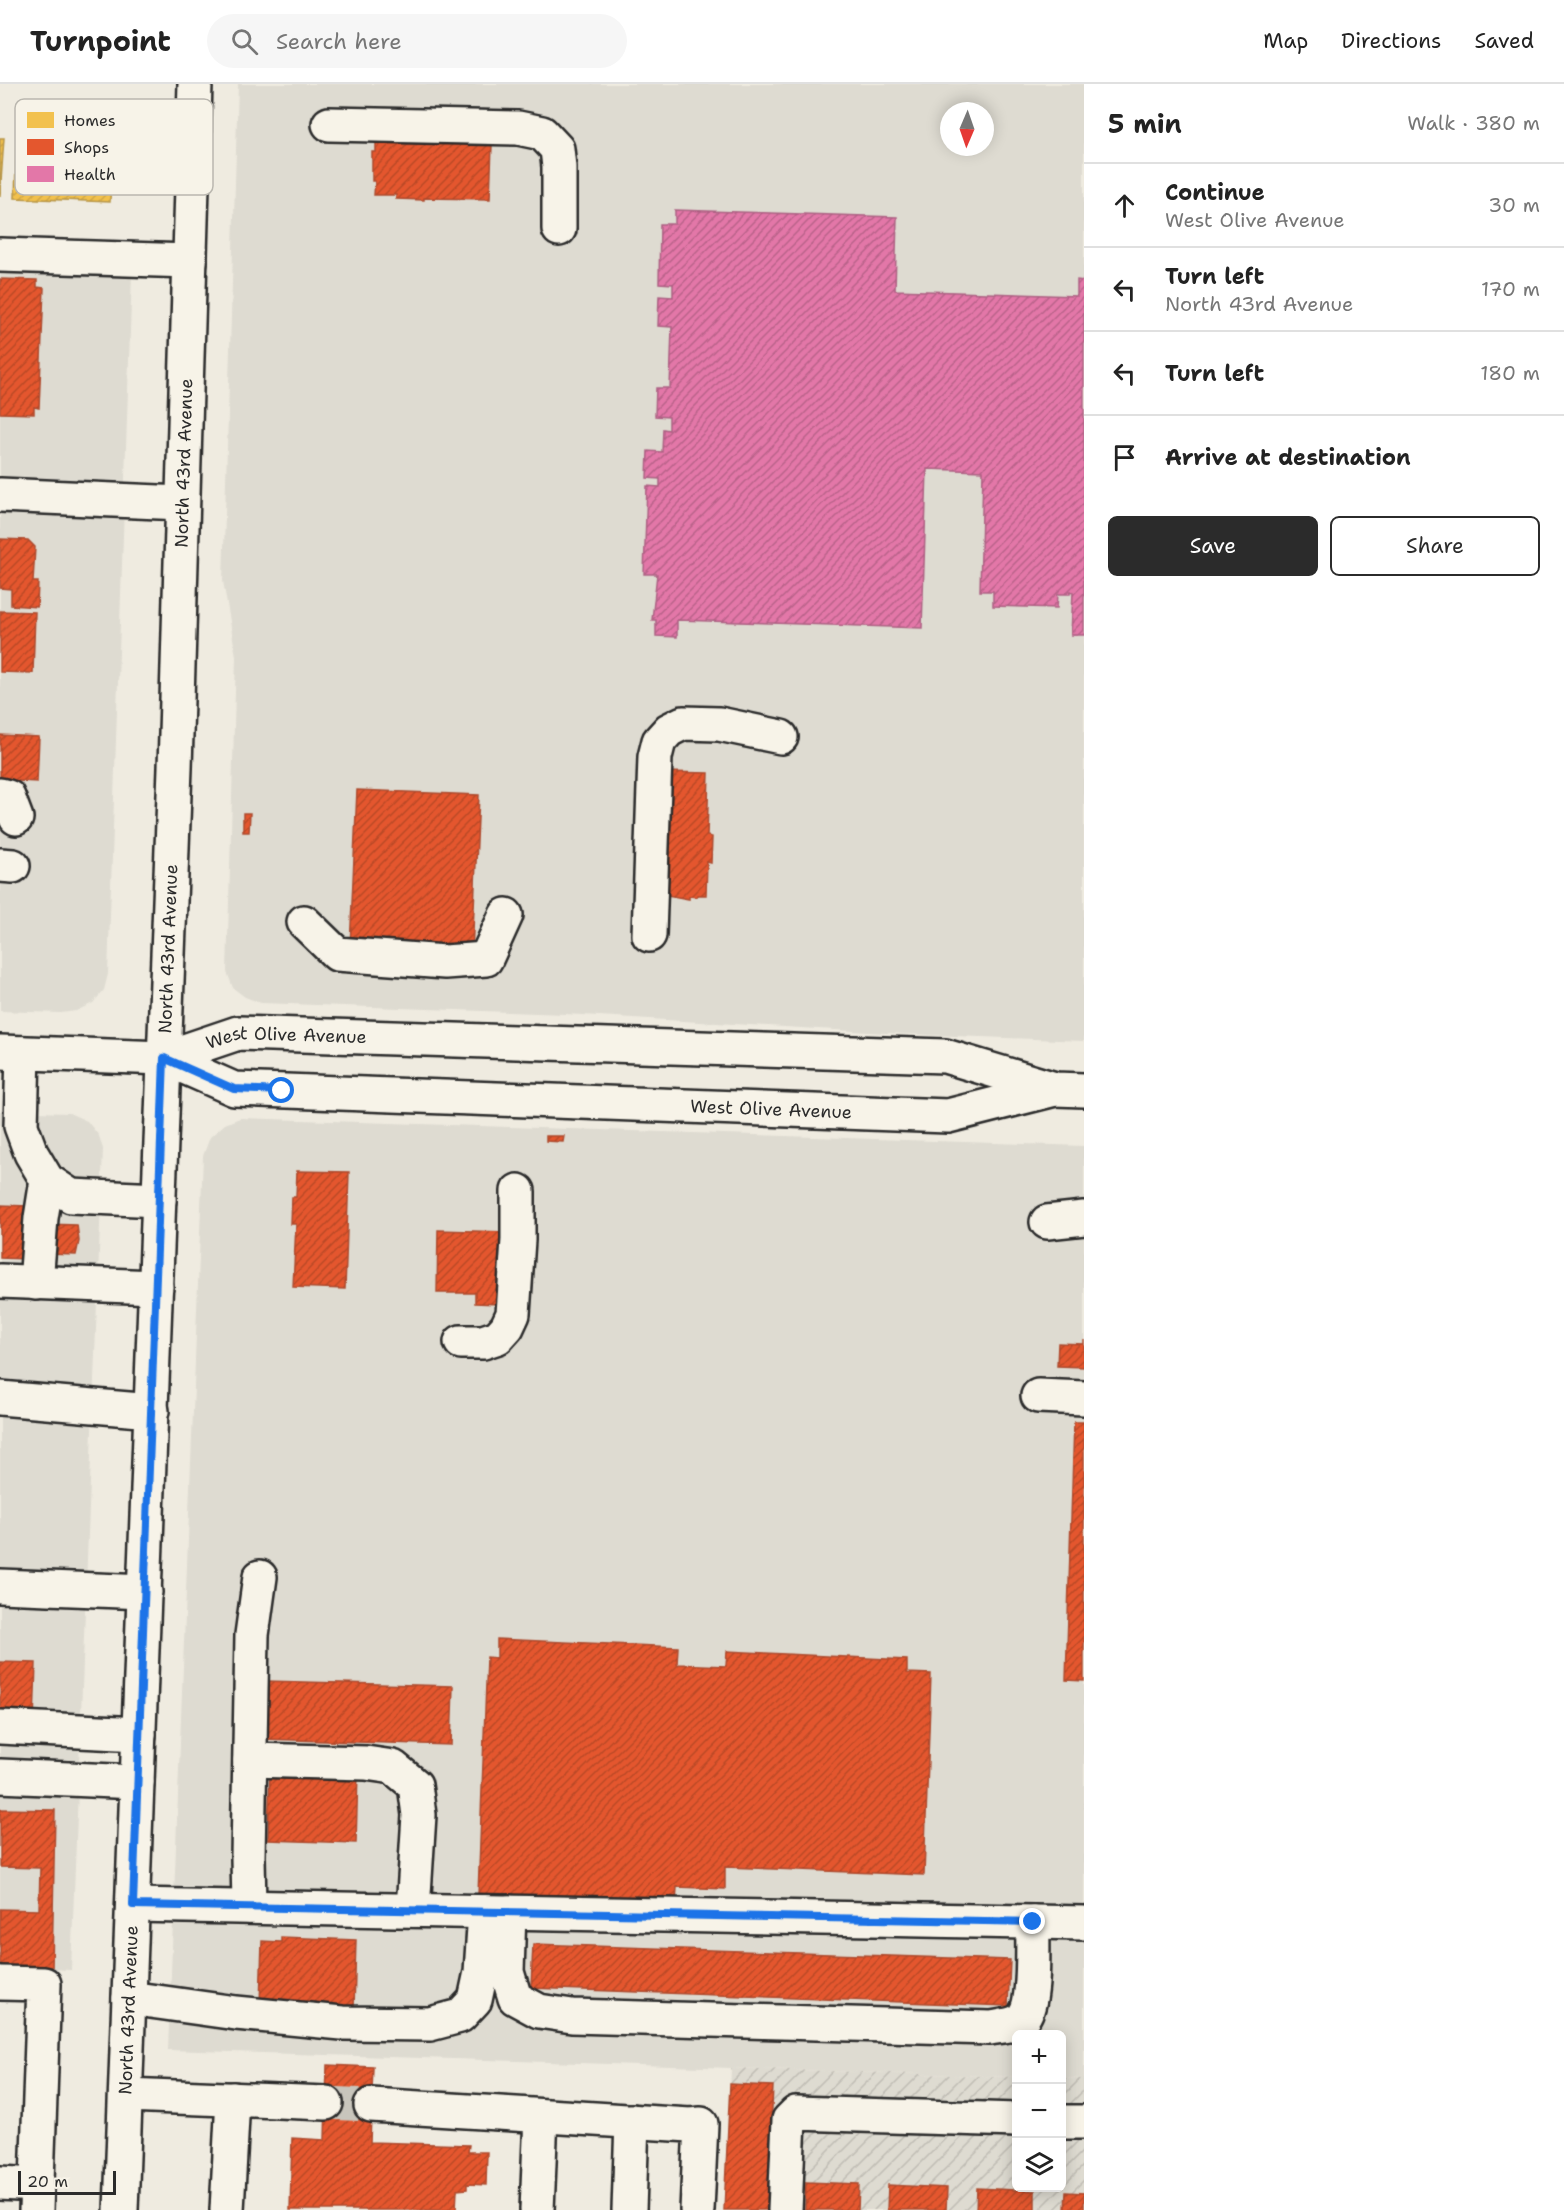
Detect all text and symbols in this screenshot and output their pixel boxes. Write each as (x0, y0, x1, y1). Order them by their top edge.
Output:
search box (207, 14, 627, 68)
text: Turnpoint (30, 22, 171, 60)
icon: search (228, 25, 261, 58)
text: Search here (276, 27, 402, 56)
text: Map (1263, 27, 1308, 55)
text: Directions (1341, 27, 1441, 55)
text: Saved (1474, 27, 1534, 55)
legend (15, 99, 213, 195)
north arrow (940, 102, 994, 156)
text: 5 min (1108, 106, 1182, 141)
text: Homes (64, 110, 116, 131)
text: Walk · 380 m (1407, 110, 1540, 136)
text: Shops (64, 137, 109, 158)
text: Health (64, 164, 116, 185)
text: Continue (1165, 178, 1265, 207)
icon: ahead (1108, 189, 1141, 222)
text: 30 m (1488, 192, 1540, 218)
text: West Olive Avenue (1165, 207, 1345, 233)
text: Turn left (1165, 262, 1264, 291)
icon: left (1108, 273, 1141, 306)
text: 170 m (1481, 276, 1540, 302)
text: North 43rd Avenue (1165, 291, 1353, 317)
icon: left (1108, 357, 1141, 390)
text: Turn left (1165, 359, 1264, 388)
text: 180 m (1480, 360, 1540, 386)
street label: North 43rd Avenue (169, 378, 198, 548)
icon: arrive (1108, 441, 1141, 474)
text: Arrive at destination (1165, 443, 1411, 472)
button: Save (1108, 516, 1318, 576)
button: Share (1330, 516, 1540, 576)
street label: North 43rd Avenue (153, 864, 183, 1034)
street label: West Olive Avenue (203, 1021, 367, 1055)
route start (268, 1077, 294, 1103)
street label: West Olive Avenue (690, 1094, 852, 1124)
route end (1019, 1908, 1045, 1934)
street label: North 43rd Avenue (113, 1925, 144, 2095)
map controls (1012, 2030, 1066, 2192)
button: + (1012, 2030, 1066, 2084)
button: − (1012, 2084, 1066, 2138)
button: layers (1012, 2138, 1066, 2192)
scale bar (18, 2168, 116, 2196)
text: 20 m (27, 2171, 68, 2192)

